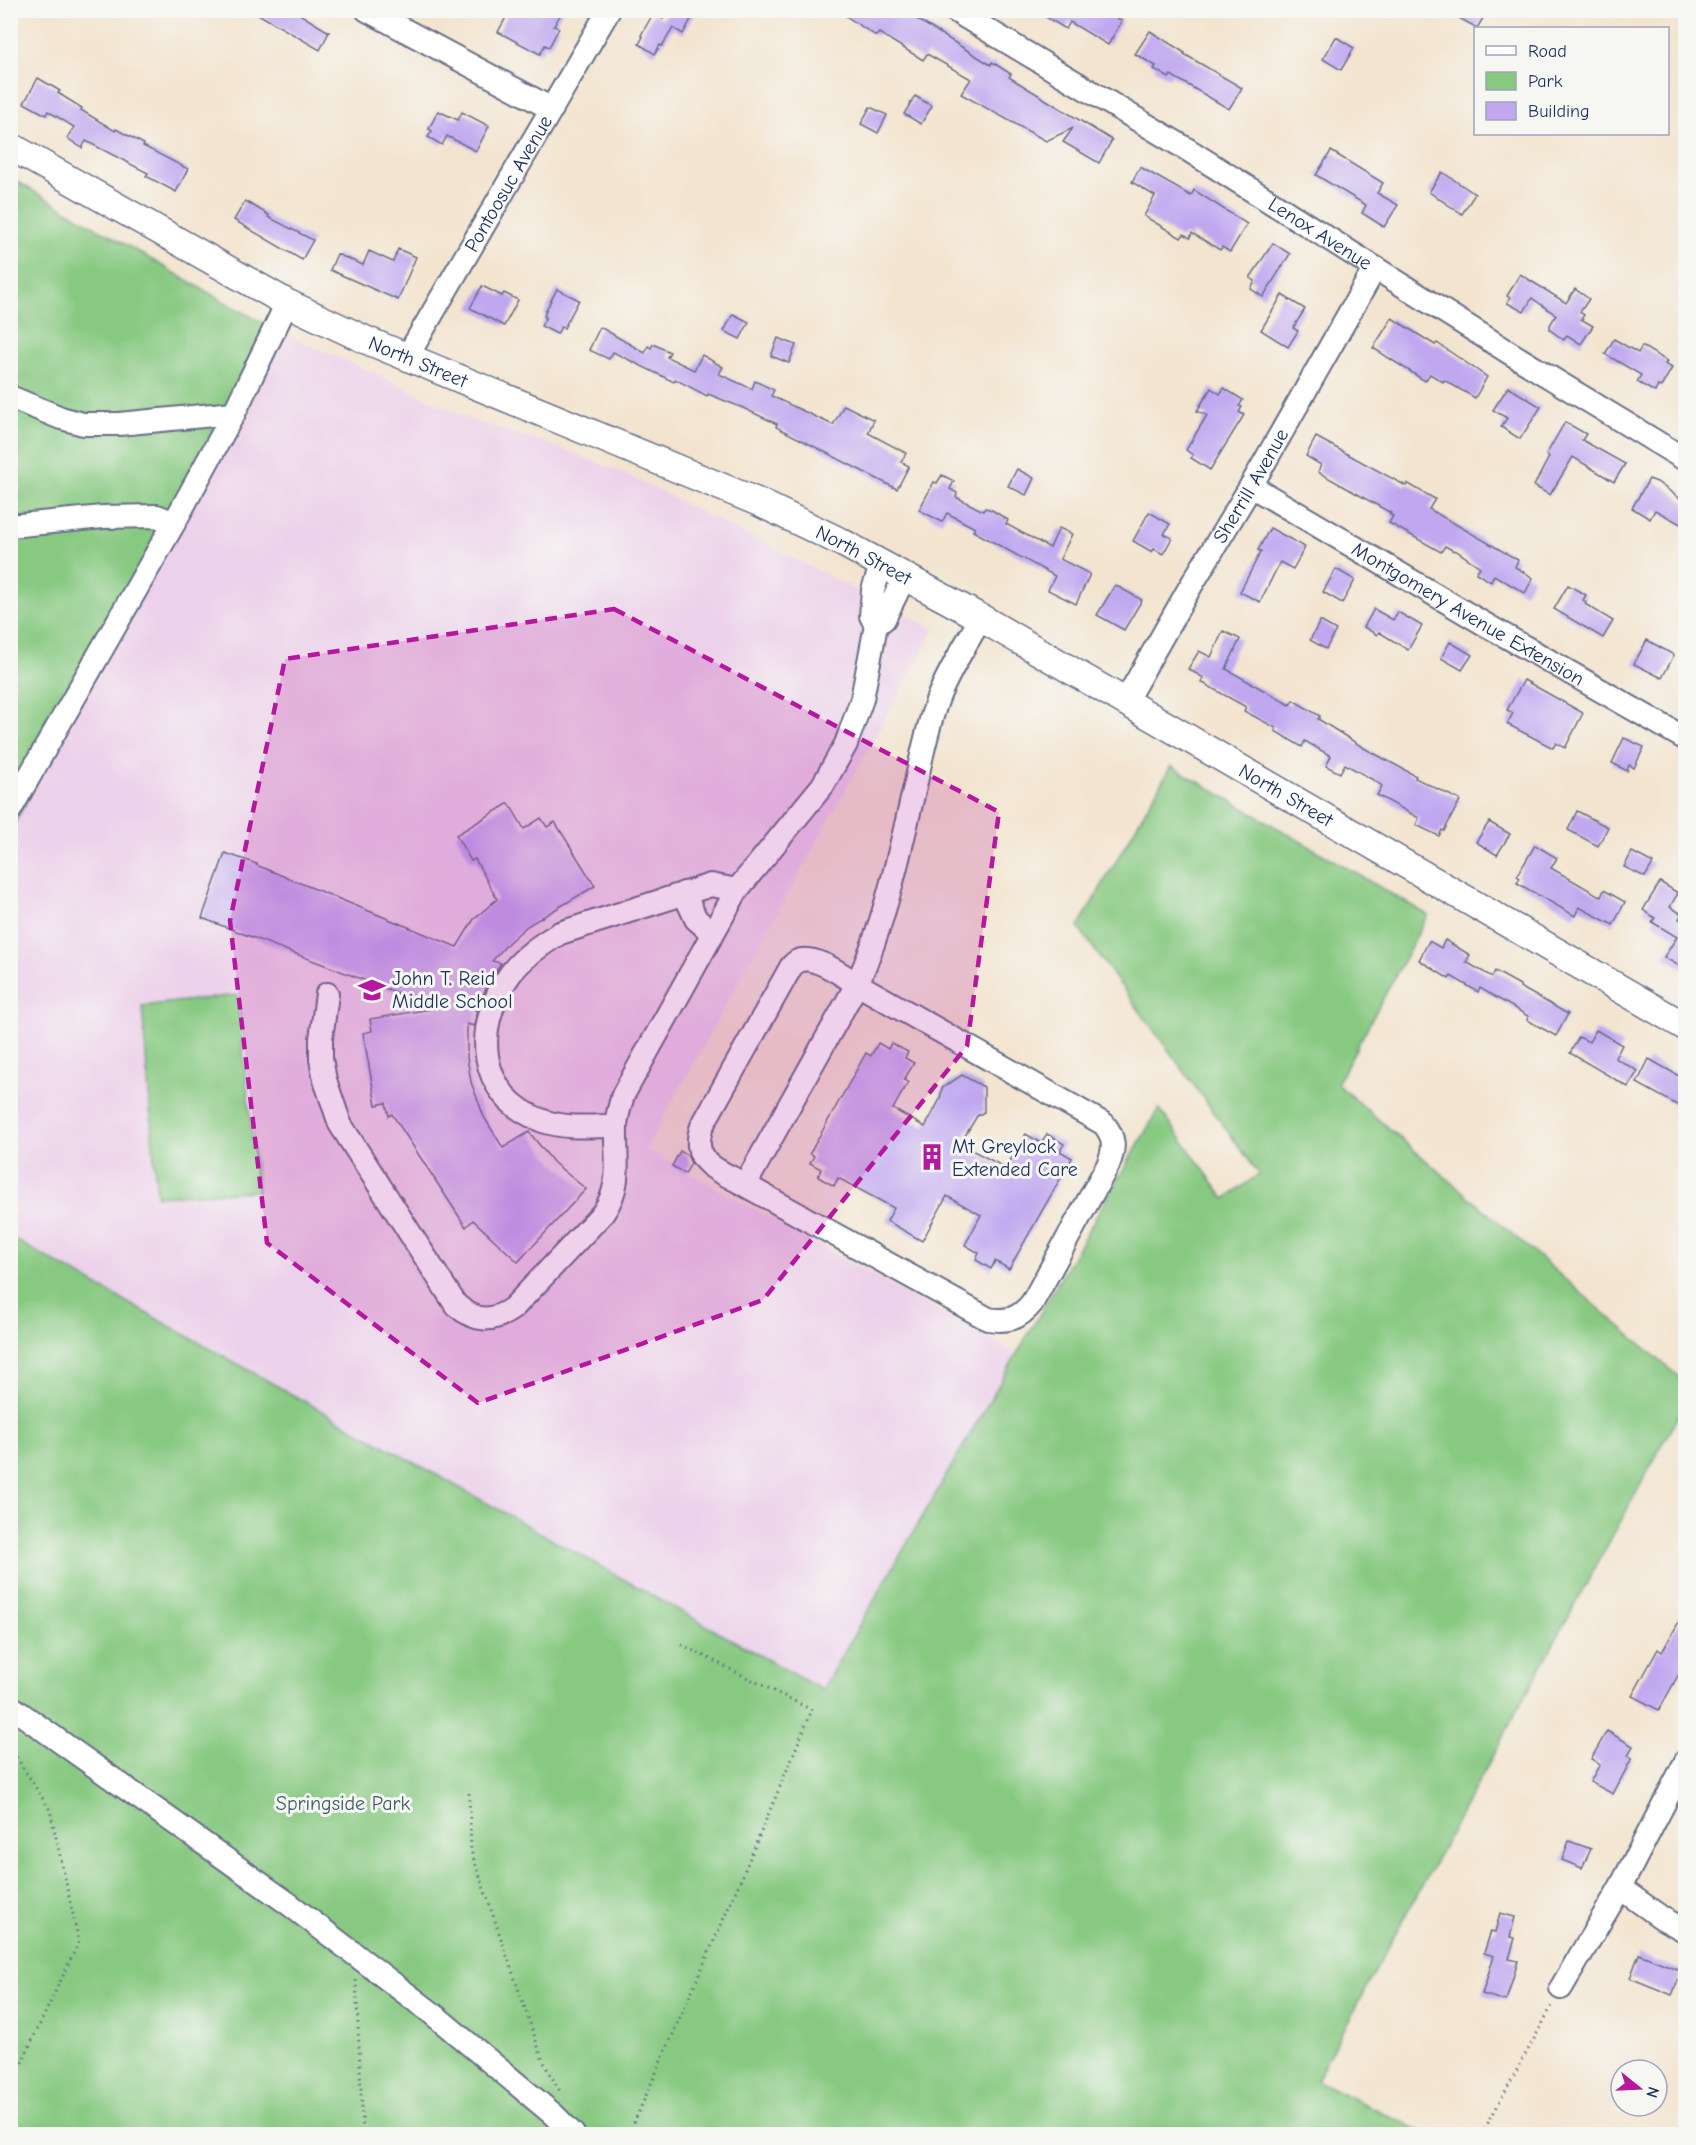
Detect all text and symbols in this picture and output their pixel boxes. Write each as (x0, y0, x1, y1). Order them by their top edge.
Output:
legend (1474, 27, 1669, 135)
text: Road (1528, 41, 1567, 62)
text: Park (1528, 71, 1563, 92)
text: Building (1528, 101, 1590, 122)
street label: Pontoosuc Avenue (459, 111, 557, 256)
street label: Lenox Avenue (1264, 192, 1376, 275)
street label: North Street (365, 331, 472, 393)
street label: Sherrill Avenue (1208, 424, 1293, 547)
street label: North Street (812, 520, 917, 590)
street label: Montgomery Avenue Extension (1348, 537, 1589, 690)
street label: North Street (1235, 759, 1338, 832)
place label: John T. Reid Middle School (392, 967, 513, 1013)
school or university icon: John T. Reid Middle School (357, 975, 387, 1005)
place label: Mt Greylock Extended Care (952, 1135, 1078, 1181)
building icon: Mt Greylock Extended Care (917, 1142, 947, 1172)
park label: Springside Park (276, 1792, 410, 1815)
north arrow (1609, 2058, 1669, 2118)
text: N (1642, 2085, 1662, 2100)

